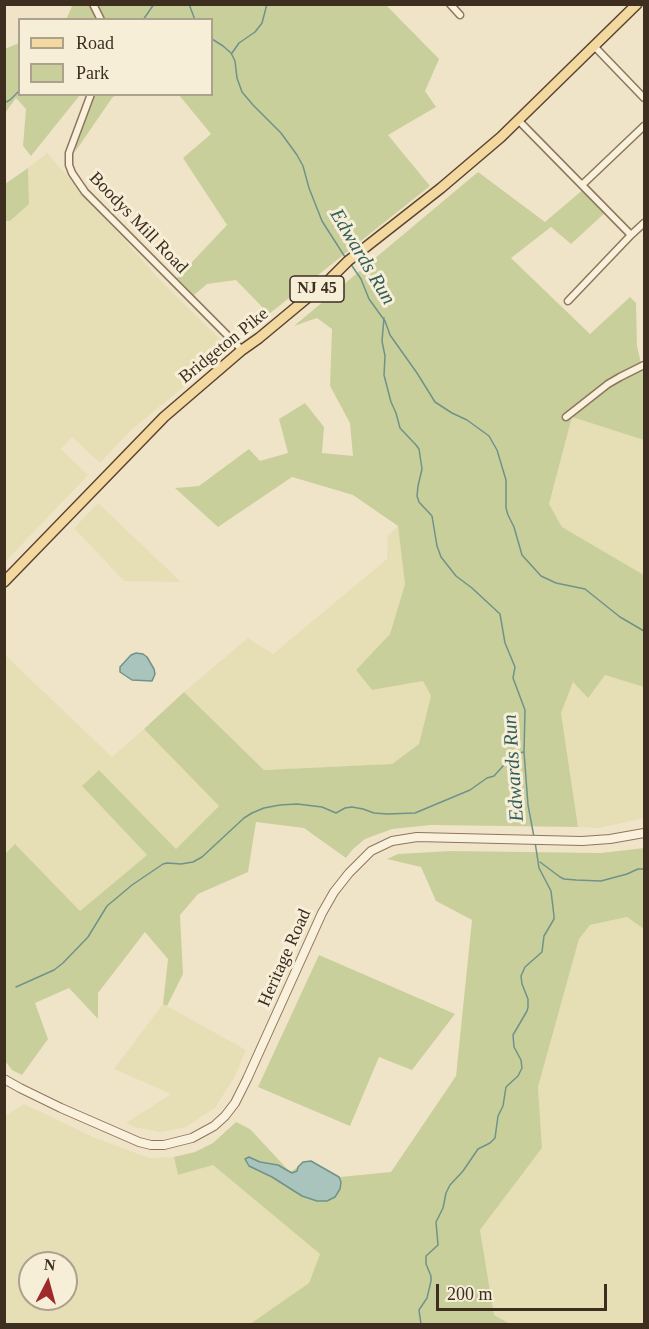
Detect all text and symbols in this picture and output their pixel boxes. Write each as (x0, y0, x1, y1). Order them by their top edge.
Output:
legend (18, 18, 213, 96)
text: Road (76, 33, 114, 53)
text: Park (76, 63, 109, 83)
street label: Boodys Mill Road (84, 168, 192, 278)
water label: Edwards Run (324, 205, 400, 309)
road number: NJ 45 (290, 276, 344, 302)
street label: Bridgeton Pike (175, 303, 273, 389)
water label: Edwards Run (498, 713, 530, 823)
street label: Heritage Road (254, 906, 316, 1010)
north arrow (18, 1251, 78, 1311)
text: N (43, 1256, 56, 1274)
scale bar (439, 1272, 610, 1310)
text: 200 m (447, 1284, 493, 1304)

